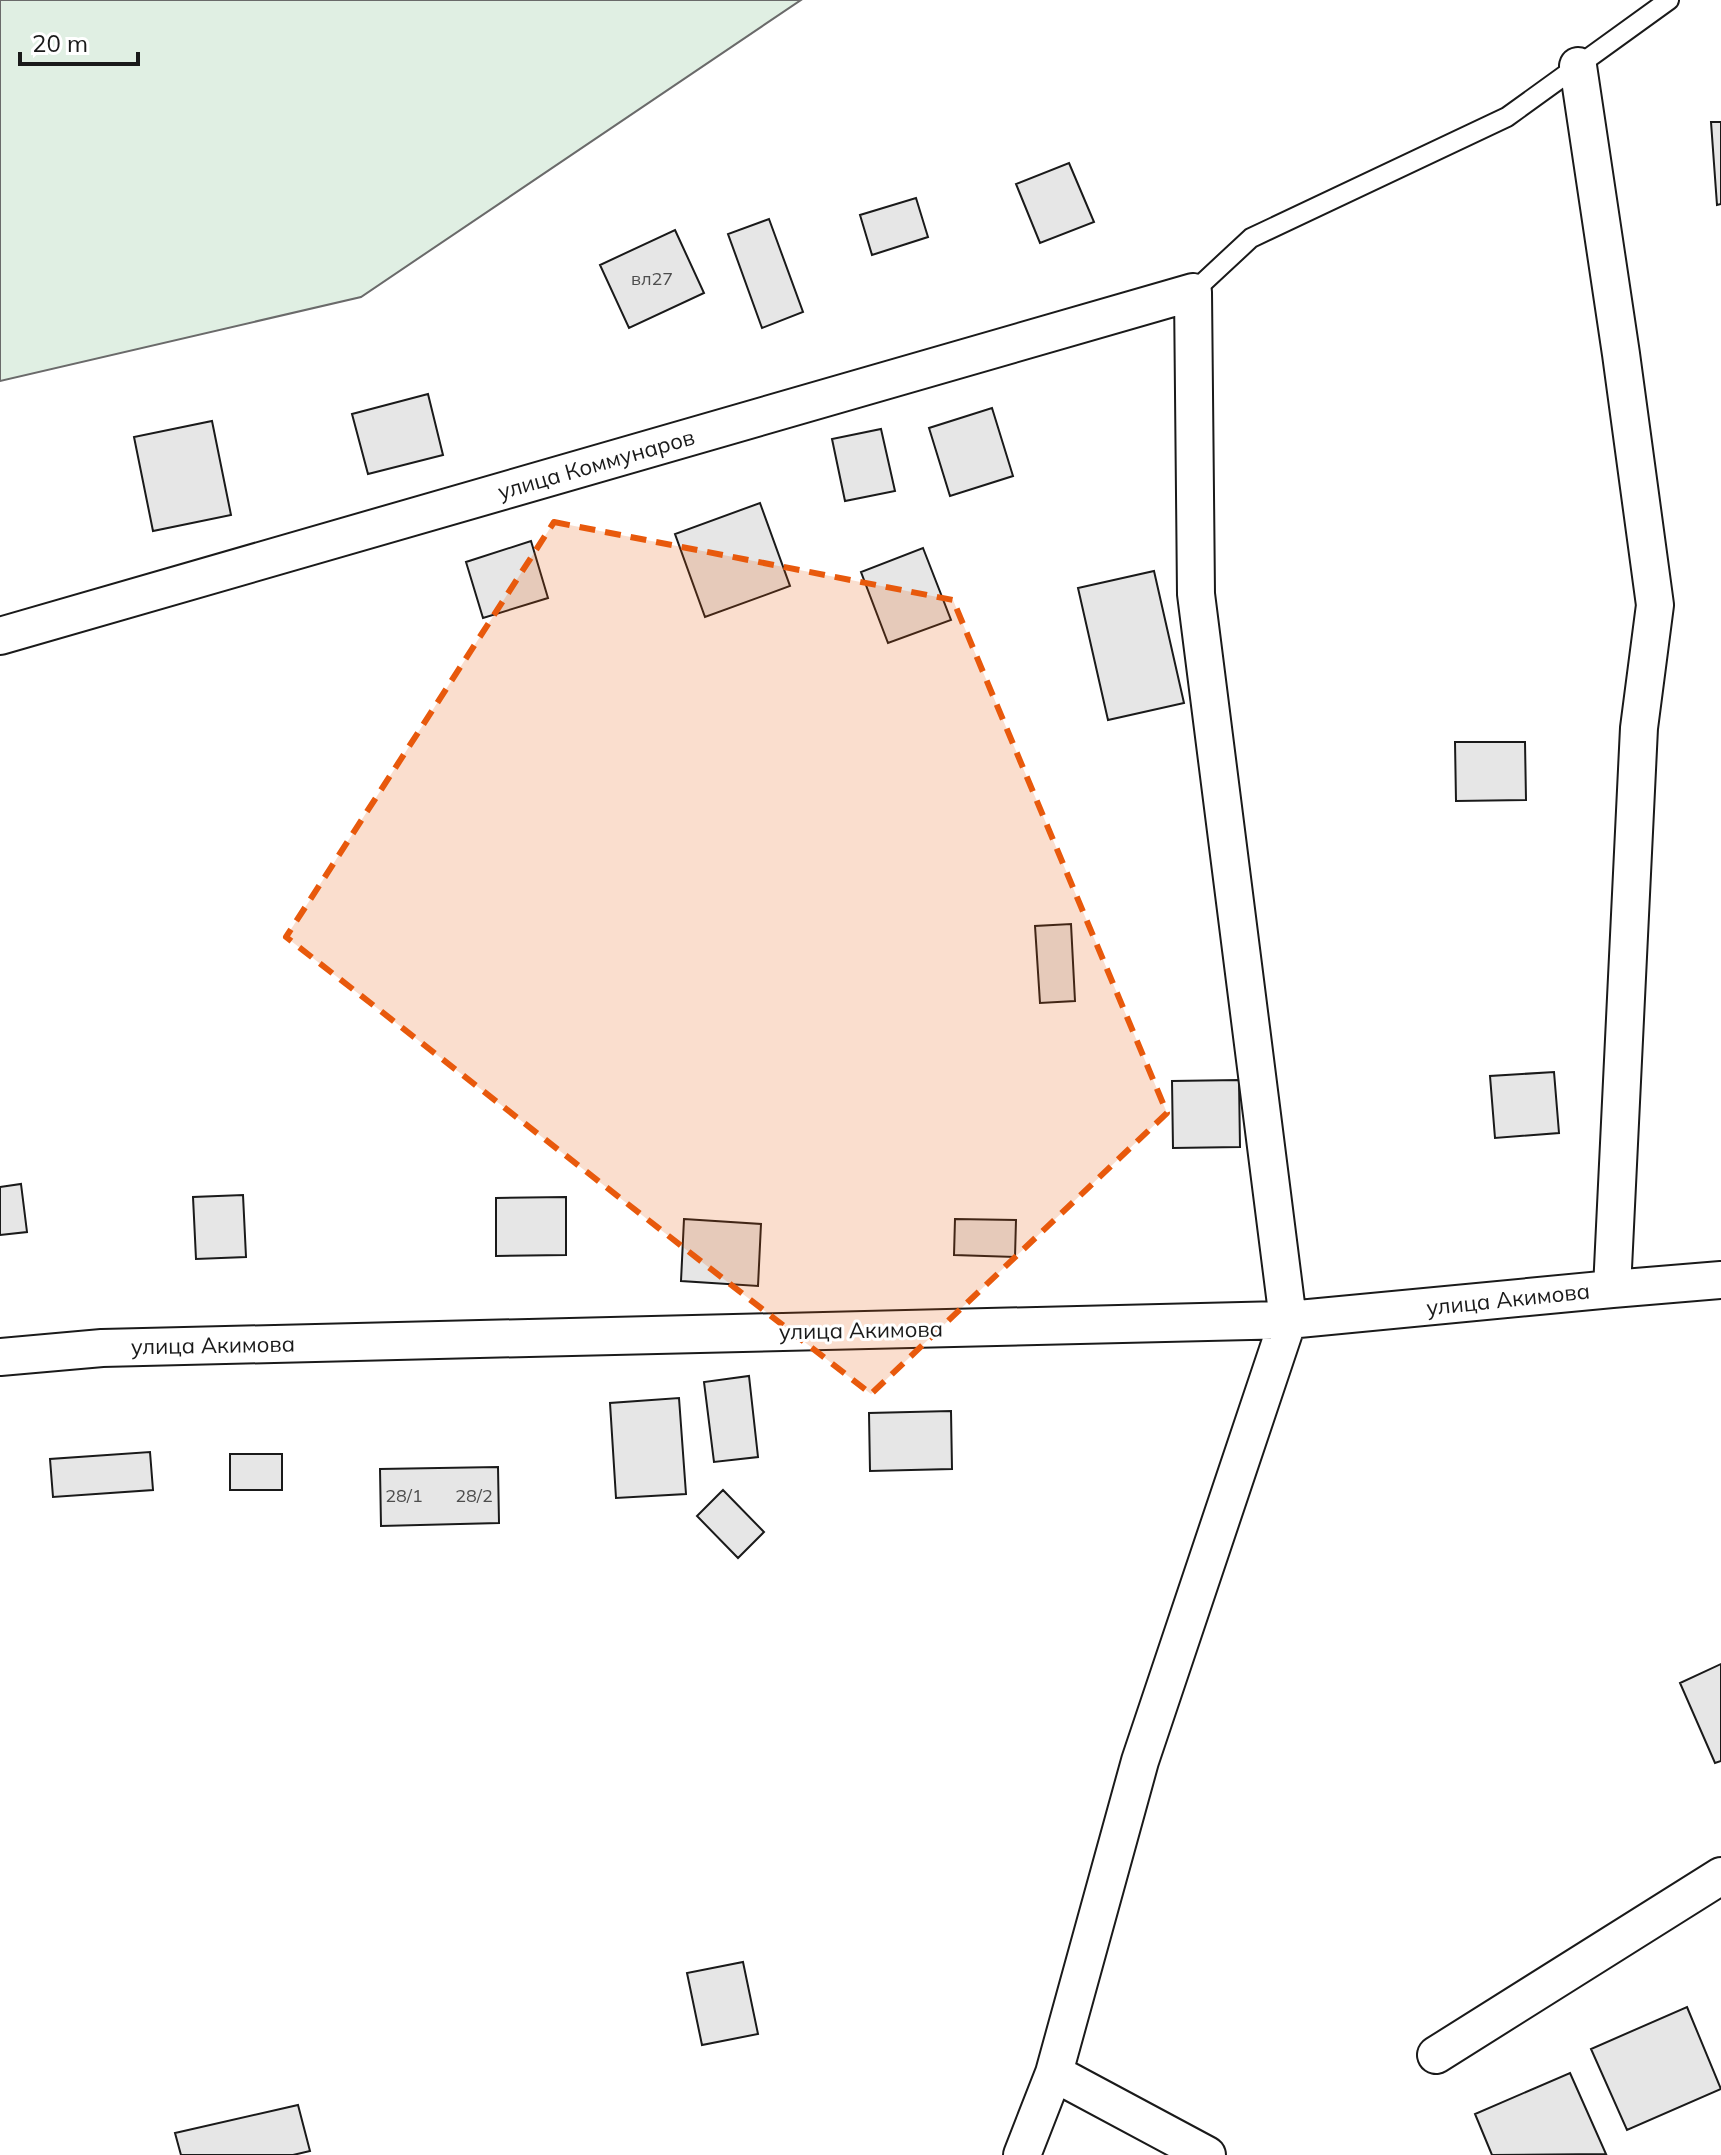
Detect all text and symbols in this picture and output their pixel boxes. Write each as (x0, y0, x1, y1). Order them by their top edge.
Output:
scale bar (20, 16, 138, 66)
text: 20 m (32, 28, 88, 58)
house number: вл27 (631, 267, 673, 290)
street label: улица Коммунаров (494, 422, 698, 506)
street label: улица Акимова (1425, 1276, 1591, 1322)
street label: улица Акимова (779, 1315, 943, 1345)
street label: улица Акимова (131, 1330, 295, 1360)
house number: 28/1 (385, 1484, 423, 1507)
house number: 28/2 (455, 1484, 493, 1507)

